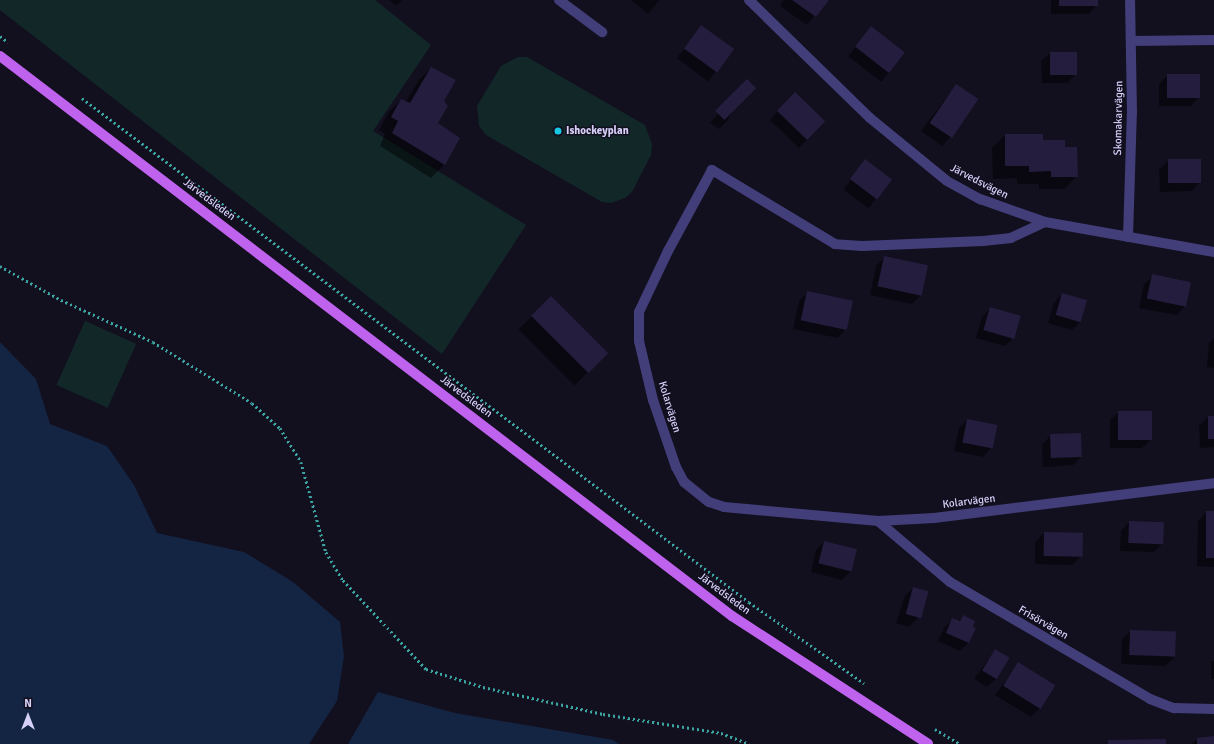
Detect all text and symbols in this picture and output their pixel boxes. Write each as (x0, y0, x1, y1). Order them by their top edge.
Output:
street label: Skomakarvägen (1112, 81, 1126, 155)
place label: Ishockeyplan (566, 124, 629, 138)
marker: Ishockeyplan (553, 126, 563, 136)
street label: Järvedsvägen (948, 162, 1010, 202)
street label: Järvedsleden (180, 176, 238, 224)
street label: Järvedsleden (437, 373, 495, 421)
street label: Kolarvägen (655, 380, 683, 434)
street label: Kolarvägen (942, 492, 996, 512)
street label: Järvedsleden (695, 570, 753, 618)
street label: Frisörvägen (1016, 603, 1070, 643)
north arrow (8, 696, 48, 736)
text: N (24, 697, 32, 710)

